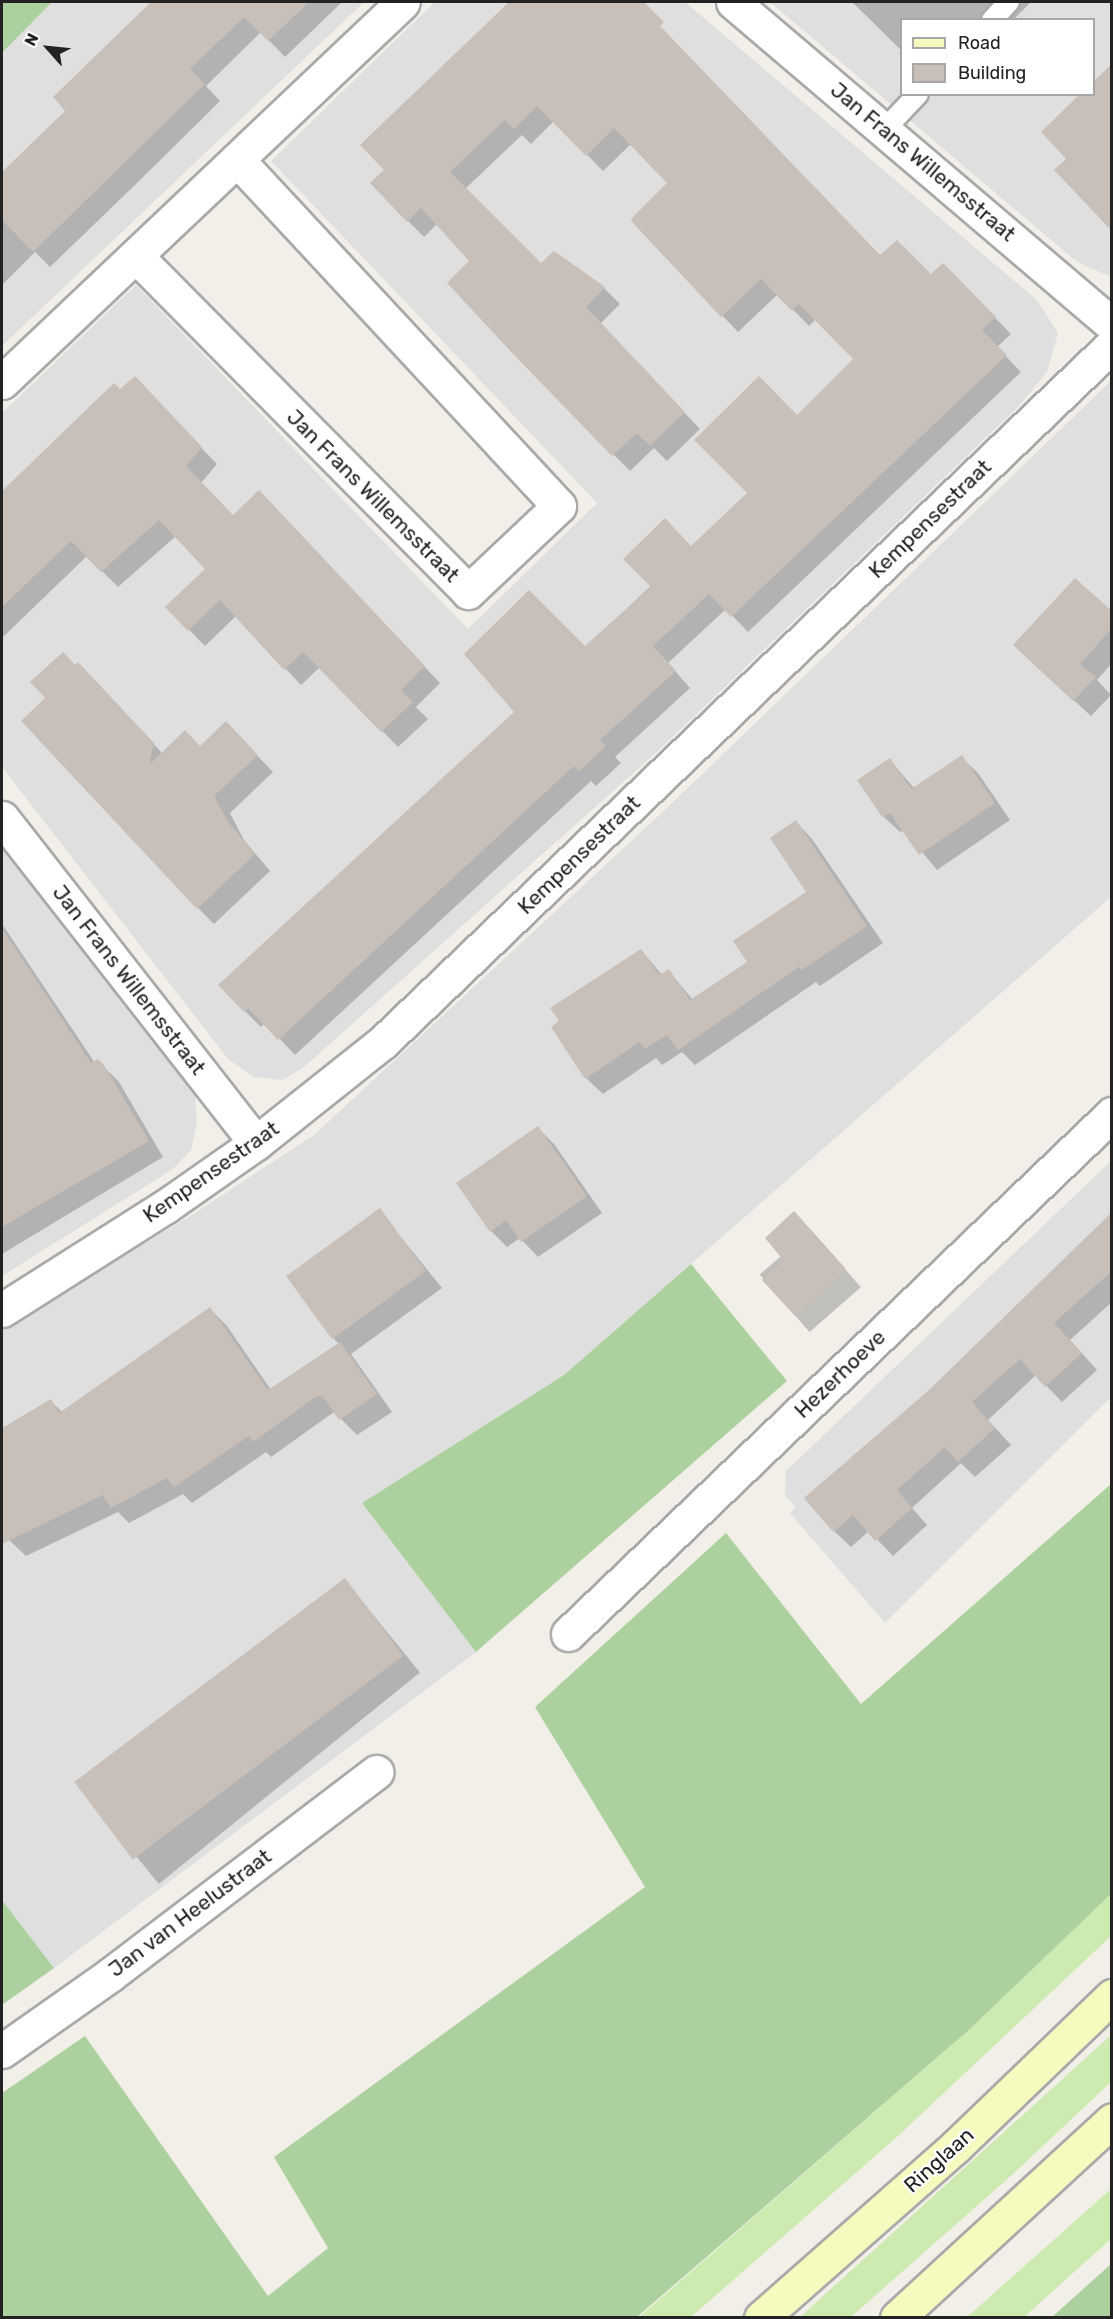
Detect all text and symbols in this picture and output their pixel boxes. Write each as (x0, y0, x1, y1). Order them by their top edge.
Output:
north arrow (18, 18, 78, 78)
legend (900, 18, 1095, 96)
text: N (20, 30, 43, 49)
text: Road (958, 32, 1001, 54)
text: Building (958, 62, 1026, 84)
street label: Jan Frans Willemsstraat (825, 77, 1021, 247)
street label: Jan Frans Willemsstraat (281, 404, 465, 588)
street label: Kempensestraat (864, 454, 996, 584)
street label: Kempensestraat (513, 790, 645, 920)
street label: Jan Frans Willemsstraat (47, 880, 211, 1080)
street label: Kempensestraat (138, 1116, 284, 1228)
street label: Hezerhoeve (789, 1325, 891, 1423)
street label: Jan van Heelustraat (103, 1843, 277, 1983)
street label: Ringlaan (899, 2122, 979, 2198)

